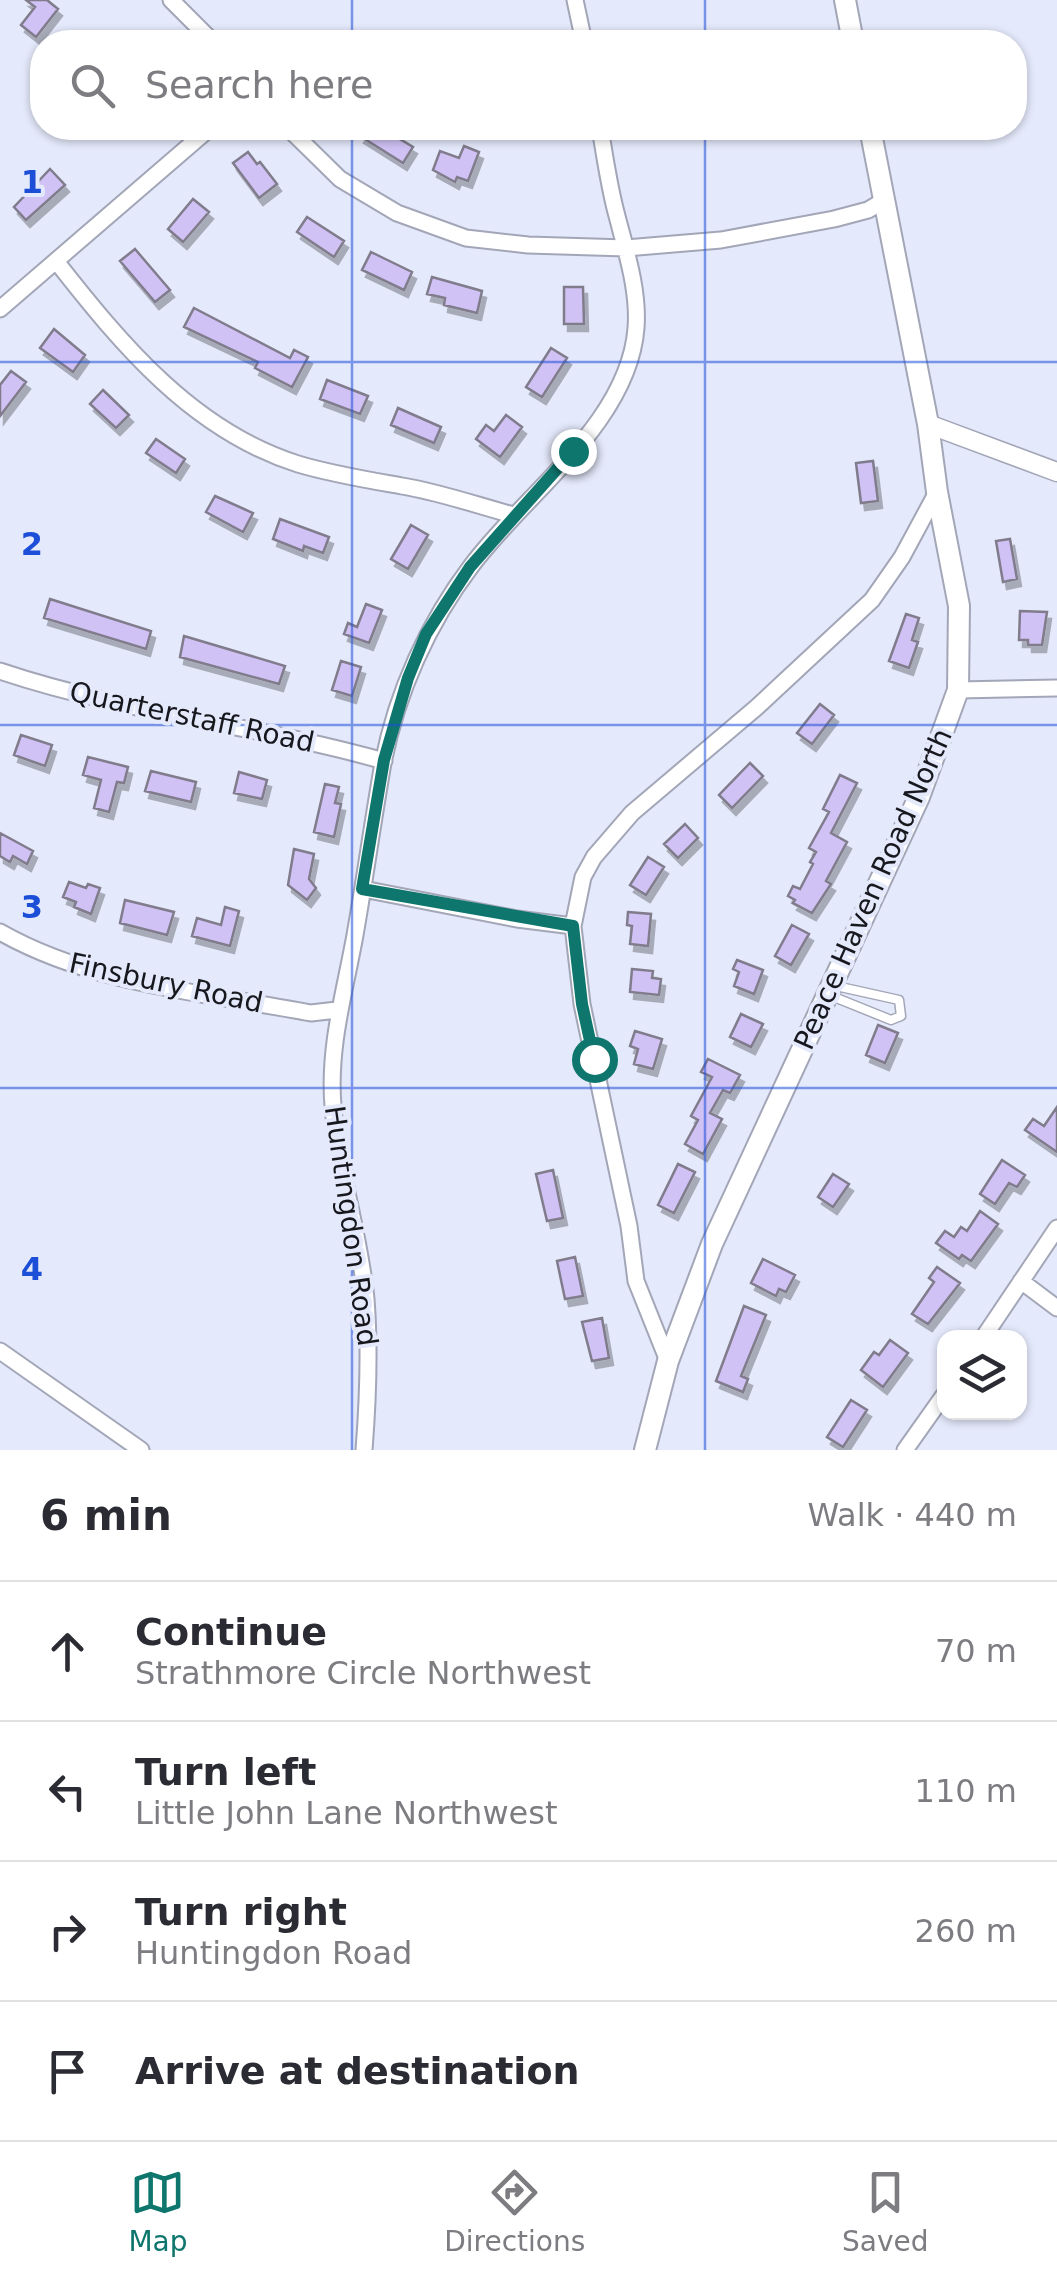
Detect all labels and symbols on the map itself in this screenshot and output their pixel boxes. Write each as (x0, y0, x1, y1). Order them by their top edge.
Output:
text: 1 (21, 163, 43, 201)
route end (551, 429, 597, 475)
text: 2 (21, 525, 43, 563)
street label: Quarterstaff Road (67, 675, 317, 759)
street label: Peace Haven Road North (787, 723, 959, 1055)
text: 3 (21, 888, 43, 926)
street label: Finsbury Road (66, 946, 266, 1020)
route start (572, 1037, 618, 1083)
street label: Huntingdon Road (318, 1104, 384, 1348)
text: 4 (21, 1250, 43, 1288)

